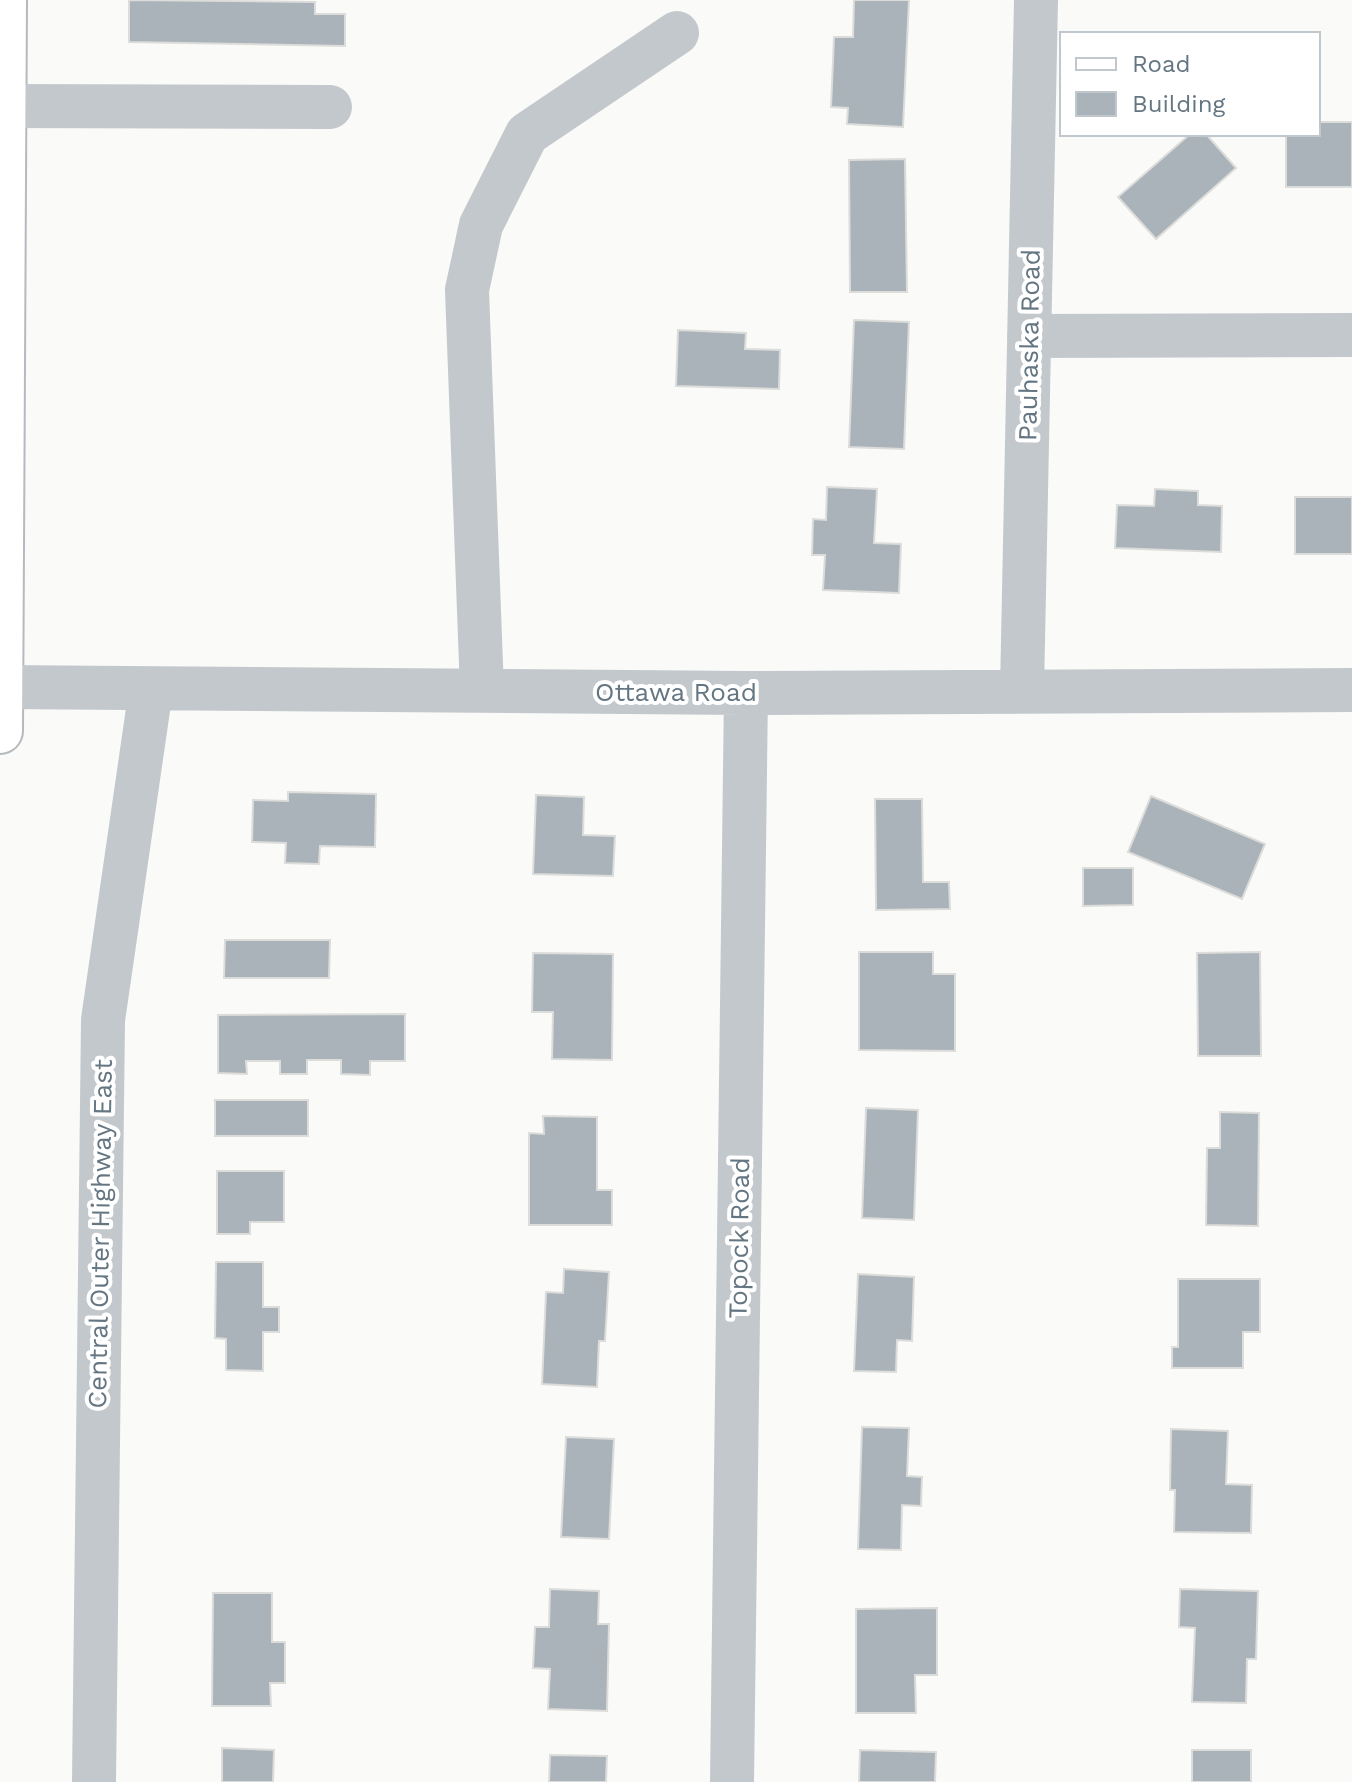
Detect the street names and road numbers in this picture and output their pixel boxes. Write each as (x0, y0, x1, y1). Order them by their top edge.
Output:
street label: Pauhaska Road (1012, 249, 1046, 441)
street label: Ottawa Road (595, 677, 757, 707)
street label: Central Outer Highway East (82, 1059, 118, 1409)
street label: Topock Road (723, 1157, 755, 1319)

